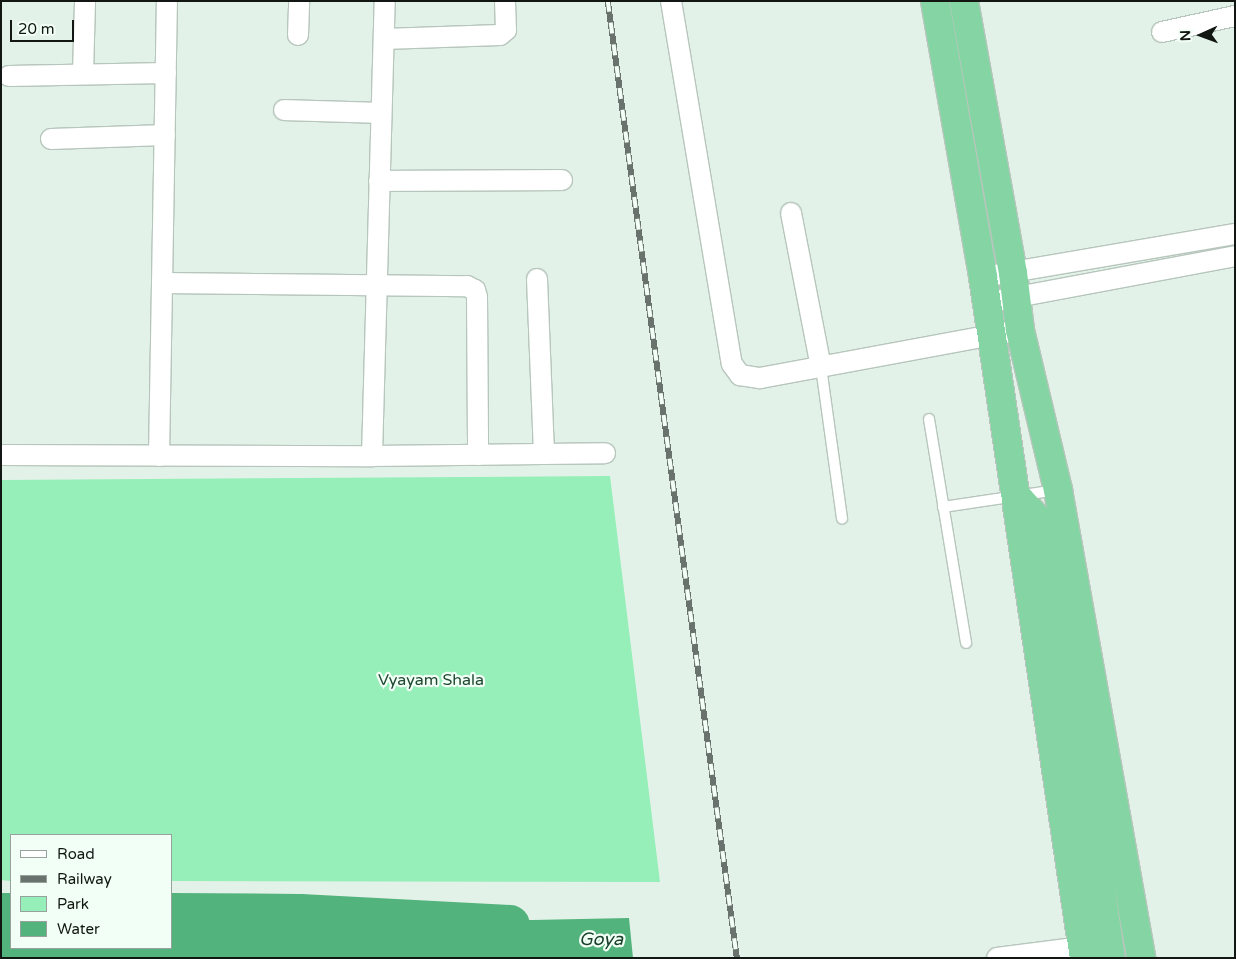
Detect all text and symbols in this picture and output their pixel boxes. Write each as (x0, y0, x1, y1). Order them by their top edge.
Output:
scale bar (12, 10, 76, 42)
north arrow (1176, 10, 1226, 60)
text: 20 m (18, 20, 55, 38)
text: N (1177, 30, 1194, 41)
park label: Vyayam Shala (378, 670, 484, 690)
legend (10, 834, 172, 949)
text: Road (57, 845, 95, 863)
text: Railway (57, 870, 112, 888)
text: Park (57, 895, 89, 913)
text: Water (57, 920, 100, 938)
water label: Goya (579, 928, 623, 950)

